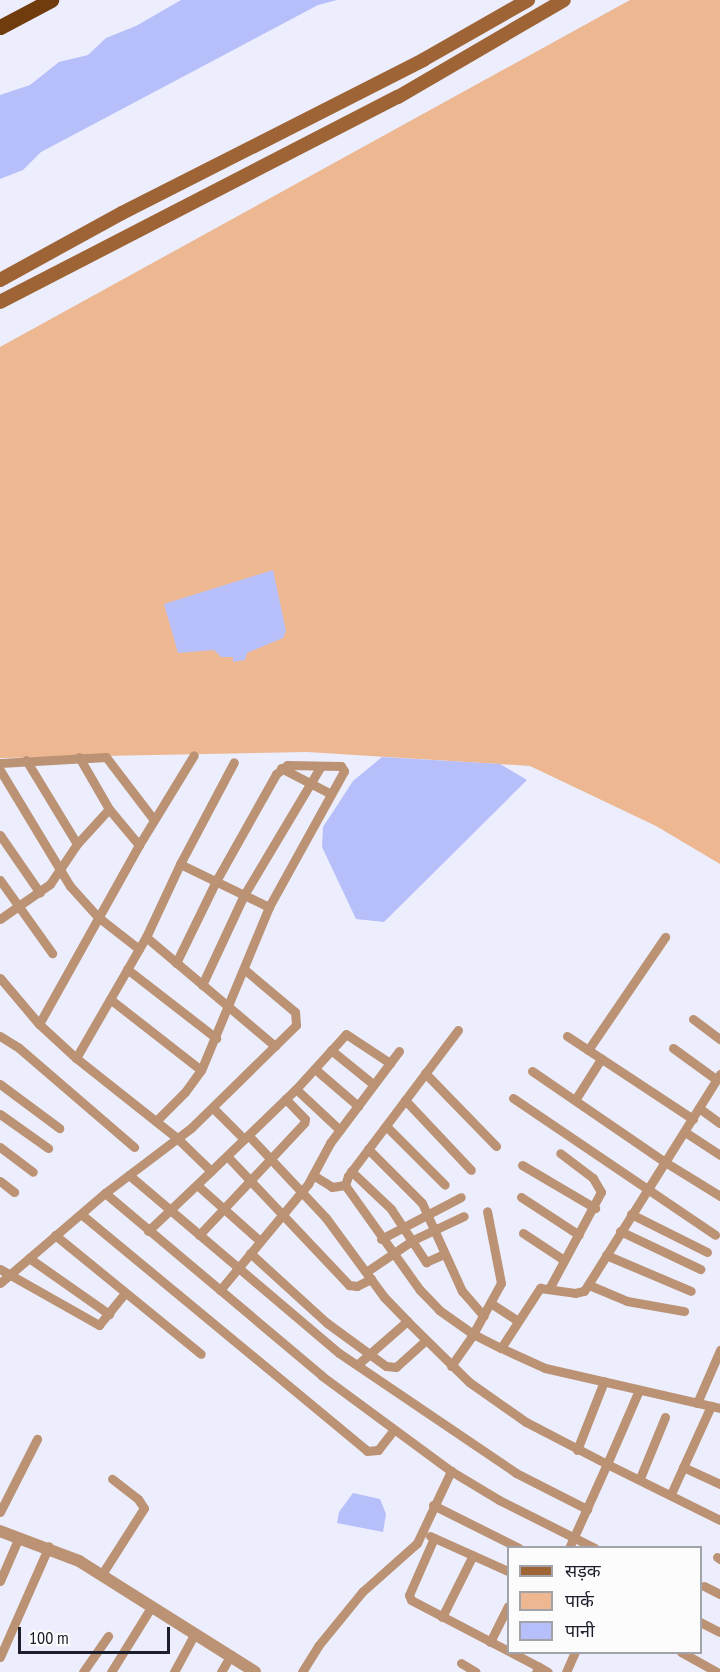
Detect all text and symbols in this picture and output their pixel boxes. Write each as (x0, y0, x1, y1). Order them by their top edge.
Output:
legend (507, 1546, 702, 1654)
text: सड़क (565, 1559, 601, 1582)
text: पार्क (565, 1589, 594, 1612)
scale bar (21, 1615, 172, 1653)
text: पानी (565, 1619, 595, 1642)
text: 100 m (29, 1626, 69, 1649)

